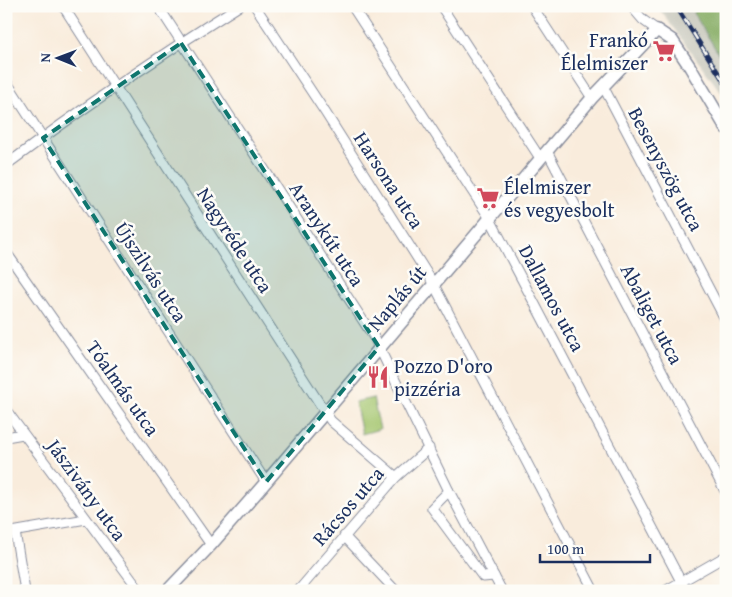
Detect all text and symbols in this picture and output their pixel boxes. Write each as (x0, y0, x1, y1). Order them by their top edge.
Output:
place label: Frankó Élelmiszer (561, 25, 648, 77)
north arrow (32, 32, 82, 82)
supermarket icon: Frankó Élelmiszer (651, 38, 677, 64)
text: N (35, 52, 55, 63)
street label: Besenyszög utca (622, 102, 712, 236)
street label: Harsona utca (347, 126, 432, 234)
place label: Élelmiszer és vegyesbolt (504, 172, 615, 224)
street label: Aranykút utca (283, 176, 372, 292)
street label: Nagyréde utca (190, 181, 281, 299)
supermarket icon: Élelmiszer és vegyesbolt (475, 185, 501, 211)
street label: Újszilvás utca (108, 216, 195, 328)
street label: Dallamos utca (512, 239, 593, 357)
street label: Naplás út (360, 258, 433, 337)
street label: Abaliget utca (614, 258, 691, 370)
street label: Tóalmás utca (80, 334, 167, 442)
place label: Pozzo D'oro pizzéria (394, 351, 493, 403)
restaurant icon: Pozzo D'oro pizzéria (365, 364, 391, 390)
street label: Jászivány utca (39, 431, 135, 547)
street label: Rácsos utca (305, 459, 391, 552)
scale bar (540, 532, 650, 564)
text: 100 m (547, 538, 585, 559)

